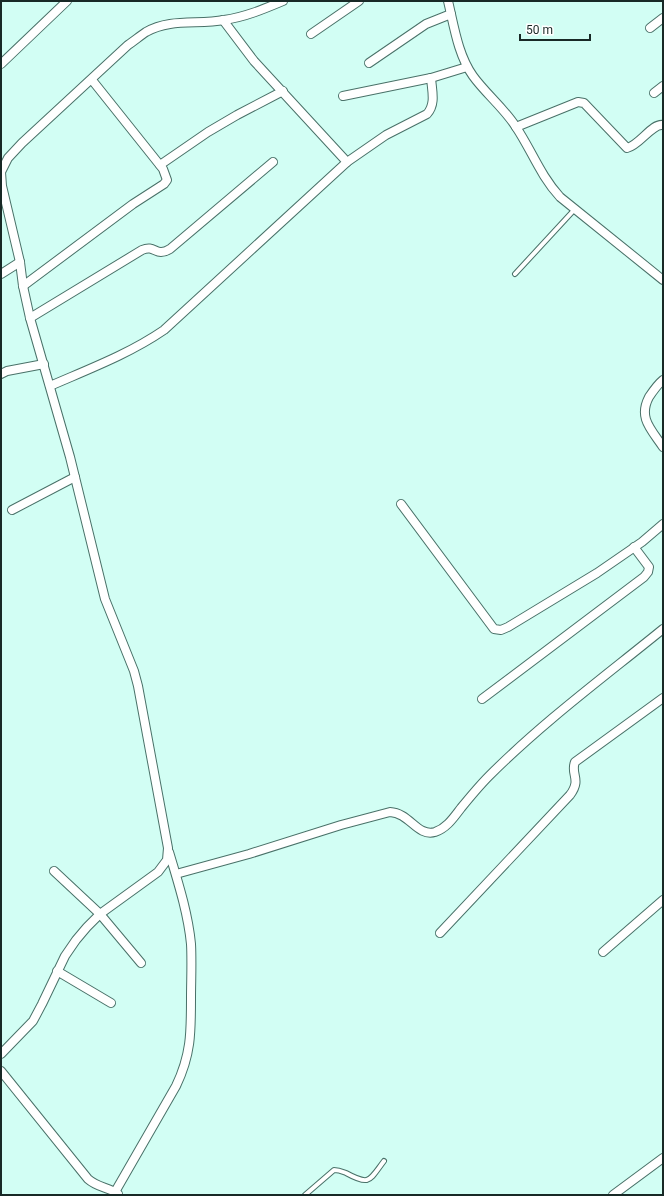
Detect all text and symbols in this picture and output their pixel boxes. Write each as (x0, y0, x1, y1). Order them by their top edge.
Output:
scale bar (520, 16, 590, 42)
text: 50 m (526, 23, 553, 37)

